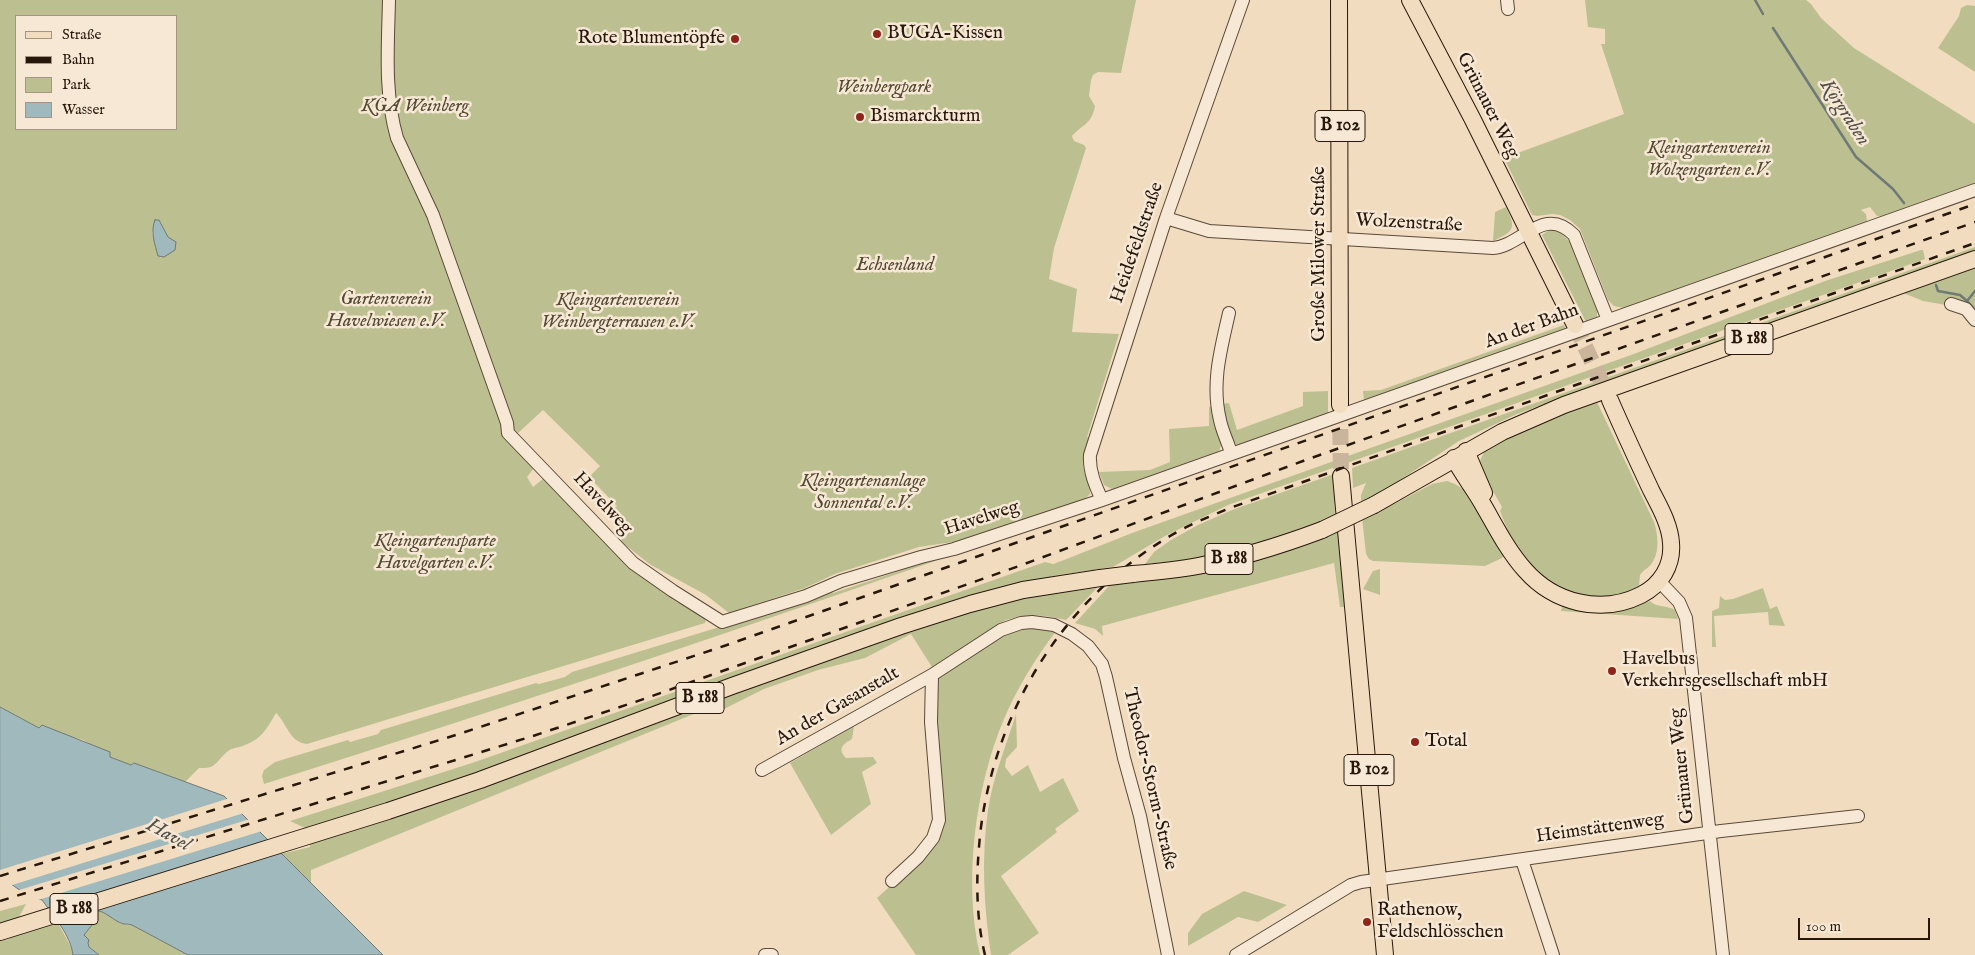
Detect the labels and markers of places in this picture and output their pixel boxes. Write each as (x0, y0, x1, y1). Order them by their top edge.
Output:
place label: BUGA-Kissen (887, 23, 1003, 45)
place label: Rote Blumentöpfe (578, 28, 725, 50)
marker: BUGA-Kissen (871, 28, 883, 40)
marker: Rote Blumentöpfe (729, 33, 741, 45)
place label: Bismarckturm (870, 106, 981, 128)
marker: Bismarckturm (854, 111, 866, 123)
place label: Havelbus Verkehrsgesellschaft mbH (1622, 649, 1828, 693)
marker: Havelbus Verkehrsgesellschaft mbH (1606, 665, 1618, 677)
place label: Total (1425, 731, 1467, 753)
marker: Total (1409, 736, 1421, 748)
place label: Rathenow, Feldschlösschen (1377, 900, 1504, 944)
marker: Rathenow, Feldschlösschen (1361, 916, 1373, 928)

